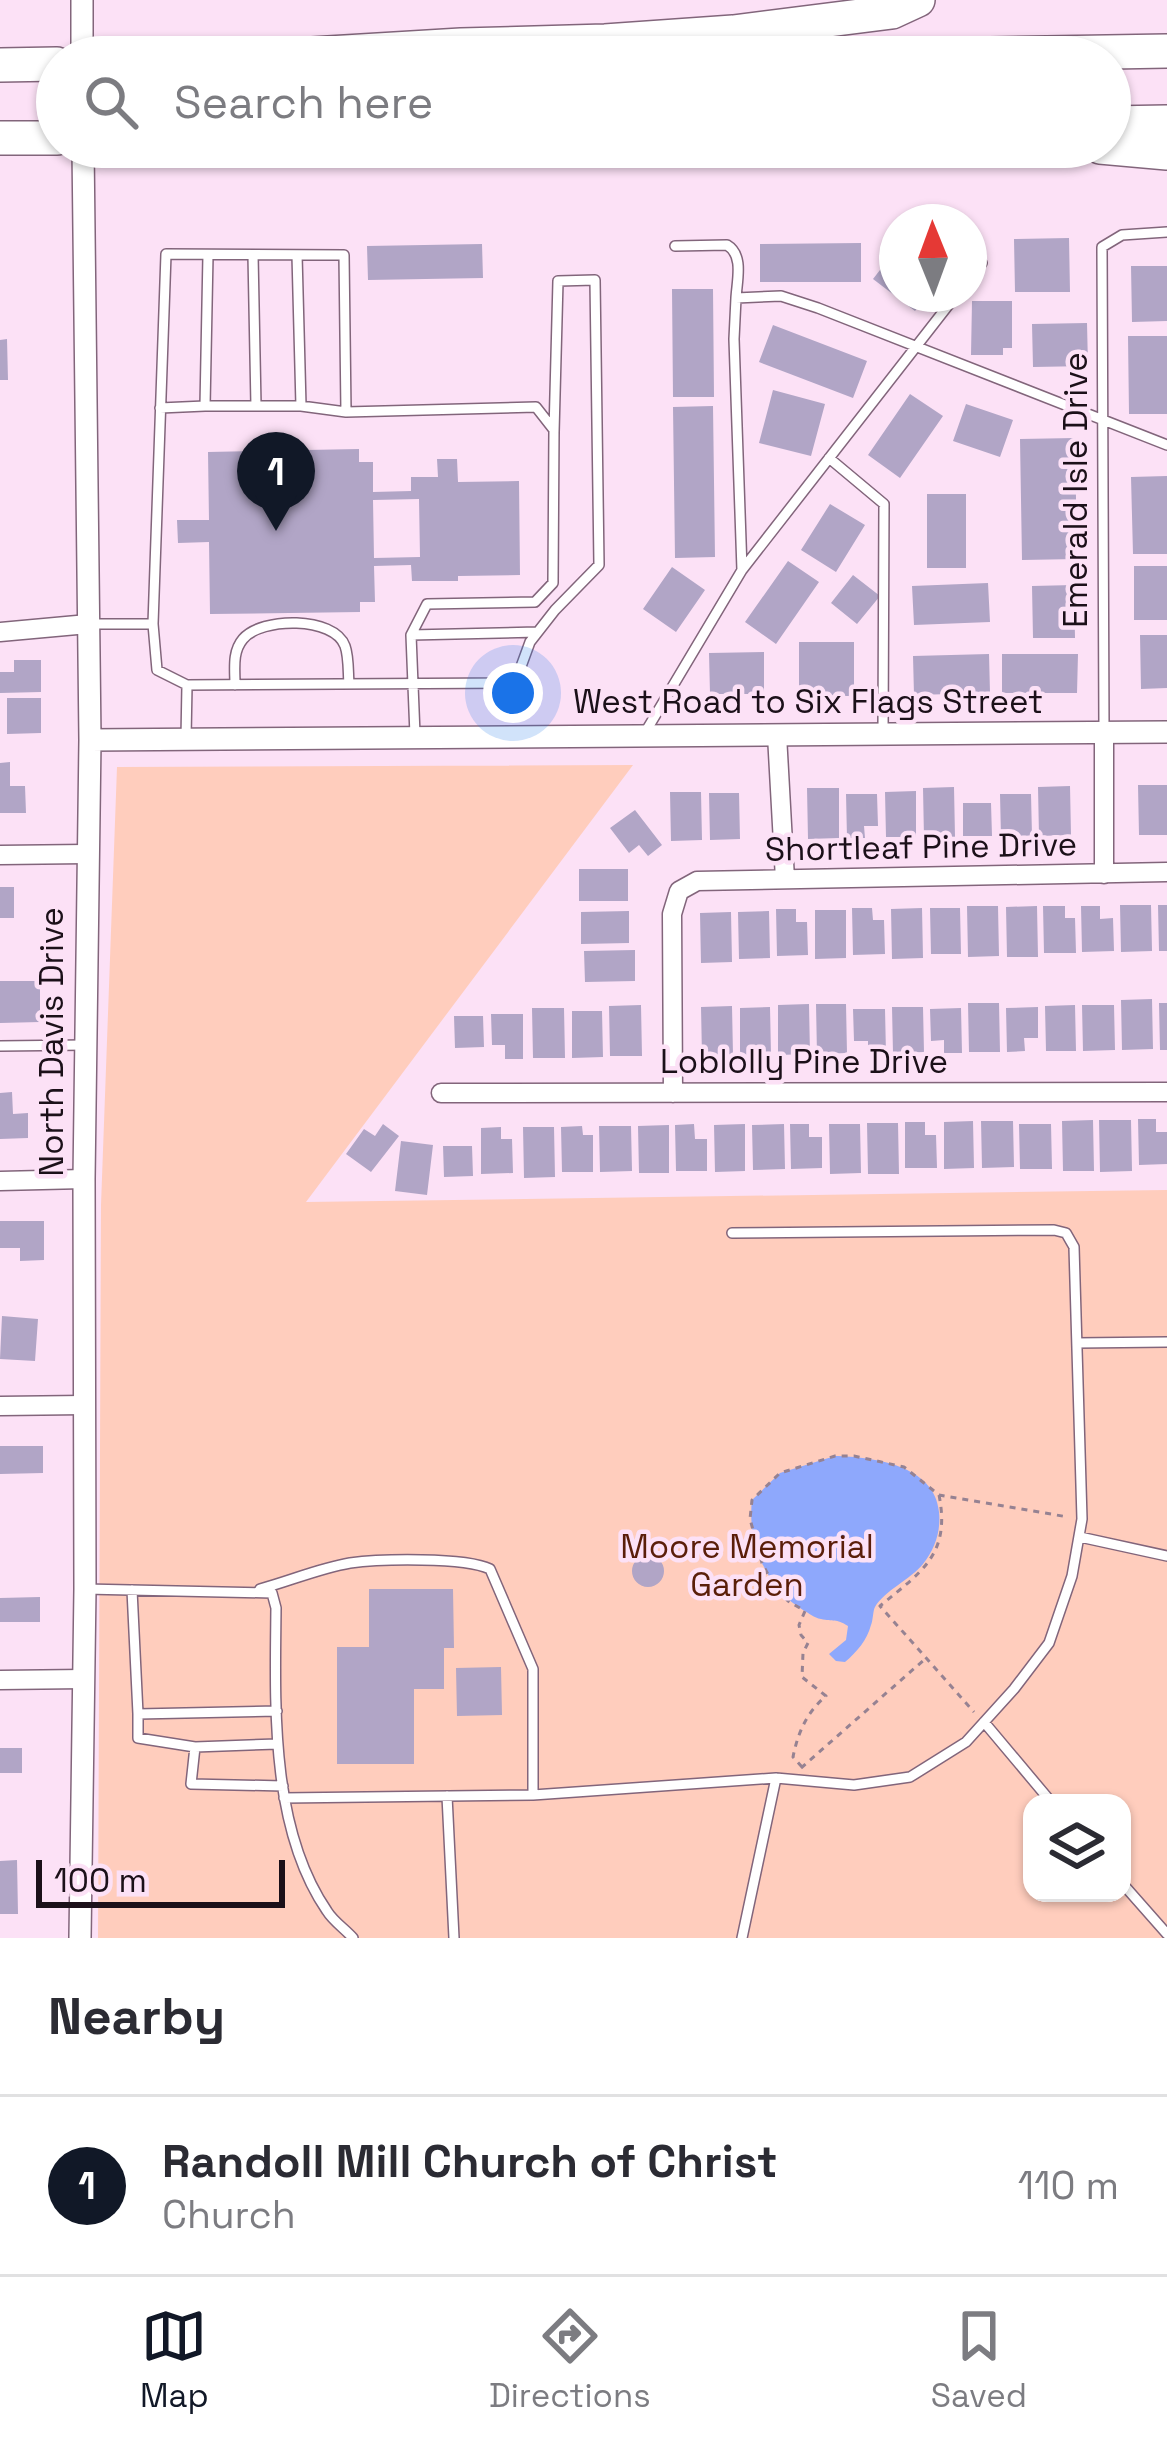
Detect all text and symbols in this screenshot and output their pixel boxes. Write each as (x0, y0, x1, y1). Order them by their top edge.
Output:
search box (36, 36, 1131, 168)
icon: search (78, 69, 144, 135)
text: Search here (174, 74, 433, 131)
north arrow (879, 204, 987, 312)
street label: Emerald Isle Drive (1055, 352, 1097, 628)
pin: 1 (237, 432, 315, 531)
your location (483, 663, 543, 723)
street label: West Road to Six Flags Street (573, 681, 1043, 723)
street label: Shortleaf Pine Drive (765, 823, 1077, 871)
street label: North Davis Drive (31, 907, 73, 1177)
street label: Loblolly Pine Drive (660, 1041, 948, 1083)
park label: Moore Memorial Garden (620, 1526, 874, 1606)
map controls (1023, 1794, 1131, 1902)
button: layers (1023, 1794, 1131, 1902)
scale bar (36, 1854, 285, 1907)
text: 100 m (54, 1860, 147, 1902)
text: Nearby (48, 1984, 225, 2049)
text: Randoll Mill Church of Christ (162, 2133, 777, 2190)
text: 1 (78, 2161, 96, 2210)
text: 110 m (1018, 2161, 1119, 2210)
text: Church (162, 2190, 296, 2239)
tab: Map (140, 2303, 209, 2417)
tab: Directions (489, 2303, 651, 2417)
tab: Saved (931, 2303, 1027, 2417)

